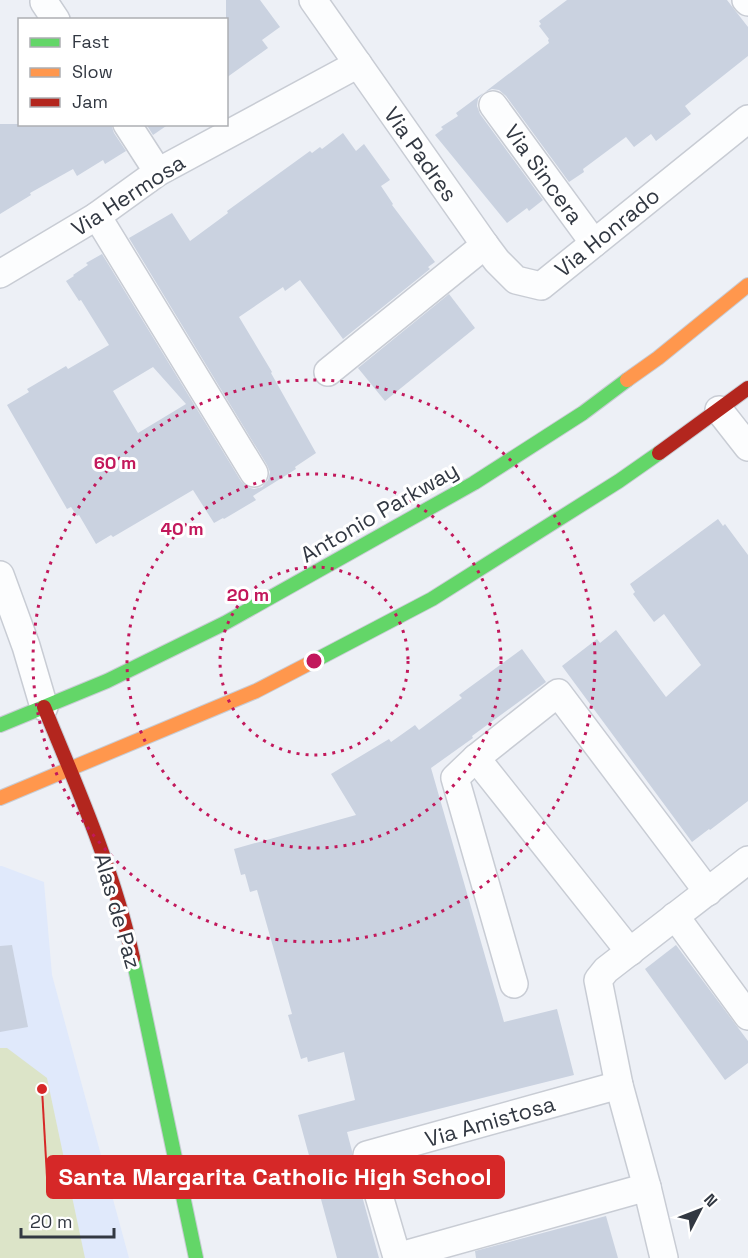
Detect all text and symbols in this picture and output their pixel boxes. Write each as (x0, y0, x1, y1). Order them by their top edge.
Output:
legend (18, 18, 228, 126)
text: Fast (72, 30, 109, 53)
text: Slow (72, 60, 113, 83)
text: Jam (72, 90, 108, 113)
street label: Via Padres (378, 101, 464, 207)
street label: Via Sincera (498, 119, 590, 230)
street label: Via Hermosa (66, 148, 190, 242)
street label: Via Honrado (549, 181, 665, 283)
text: 60 m (94, 451, 136, 474)
street label: Antonio Parkway (295, 455, 463, 569)
text: 40 m (160, 517, 204, 540)
text: 20 m (227, 583, 269, 606)
centre of rings (304, 651, 324, 671)
street label: Alas de Paz (88, 850, 148, 972)
street label: Via Amistosa (422, 1089, 559, 1153)
callout: Santa Margarita Catholic High School (47, 1156, 504, 1198)
text: Santa Margarita Catholic High School (58, 1161, 492, 1192)
north arrow (670, 1180, 730, 1240)
text: N (699, 1189, 722, 1211)
scale bar (21, 1201, 114, 1239)
text: 20 m (30, 1210, 73, 1233)

